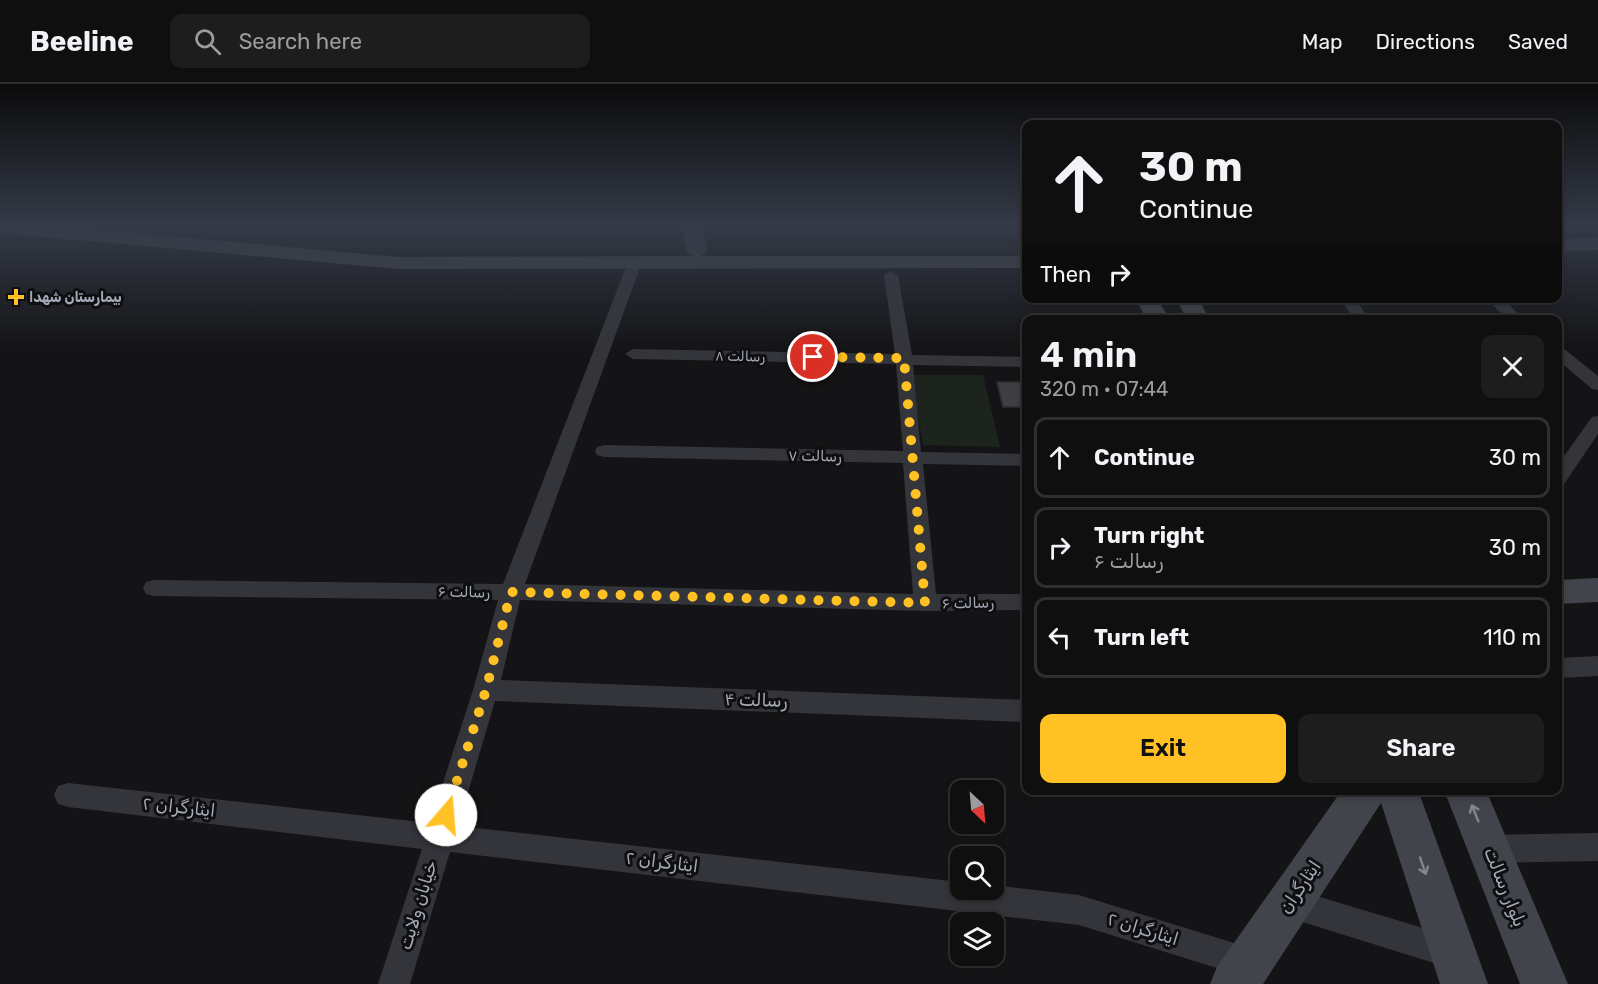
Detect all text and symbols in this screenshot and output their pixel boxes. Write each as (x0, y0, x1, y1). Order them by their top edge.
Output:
search box (170, 14, 590, 68)
text: Beeline (30, 25, 134, 58)
icon: search (191, 25, 224, 58)
text: Search here (239, 28, 362, 55)
text: Map (1302, 29, 1343, 54)
text: Directions (1376, 29, 1475, 54)
text: Saved (1508, 29, 1568, 54)
text: 30 m (1139, 142, 1243, 192)
icon: ahead (1040, 144, 1118, 222)
text: Continue (1139, 193, 1253, 225)
icon: right (1103, 258, 1136, 291)
text: Then (1040, 261, 1091, 288)
marker: بیمارستان شهدا (7, 288, 25, 306)
place label: بیمارستان شهدا (29, 289, 122, 306)
pin (787, 331, 838, 382)
text: 4 min (1040, 333, 1137, 376)
button: close (1481, 335, 1544, 398)
icon: arrive (796, 340, 829, 373)
street label: رسالت ۸ (715, 348, 765, 365)
text: 320 m · 07:44 (1040, 377, 1168, 401)
icon: ahead (1043, 441, 1076, 474)
text: Continue (1094, 444, 1195, 471)
text: 30 m (1489, 444, 1541, 471)
street label: رسالت ۷ (788, 447, 842, 465)
text: Turn right (1094, 522, 1204, 549)
icon: right (1043, 531, 1076, 564)
text: 30 m (1489, 534, 1541, 561)
text: رسالت ۶ (1094, 549, 1164, 573)
street label: رسالت ۶ (438, 583, 490, 601)
street label: رسالت ۶ (942, 594, 994, 612)
icon: left (1043, 621, 1076, 654)
text: Turn left (1094, 624, 1189, 651)
text: 110 m (1483, 624, 1541, 651)
street label: رسالت ۴ (724, 688, 788, 712)
button: Exit (1040, 714, 1286, 783)
button: Share (1298, 714, 1544, 783)
north arrow (950, 780, 1004, 834)
map controls (950, 780, 1004, 966)
position arrow (414, 783, 478, 847)
street label: ایثارگران ۲ (142, 792, 216, 822)
one-way arrow (1469, 804, 1480, 823)
street label: بلوار رسالت (1479, 844, 1531, 930)
button: search (950, 846, 1004, 900)
street label: ایثارگران ۲ (624, 847, 700, 877)
street label: ایثارگران (1274, 856, 1326, 918)
one-way arrow (1418, 856, 1429, 875)
street label: خیابان ولایت (394, 858, 442, 952)
street label: ایثارگران ۲ (1105, 908, 1181, 950)
button: layers (950, 912, 1004, 966)

